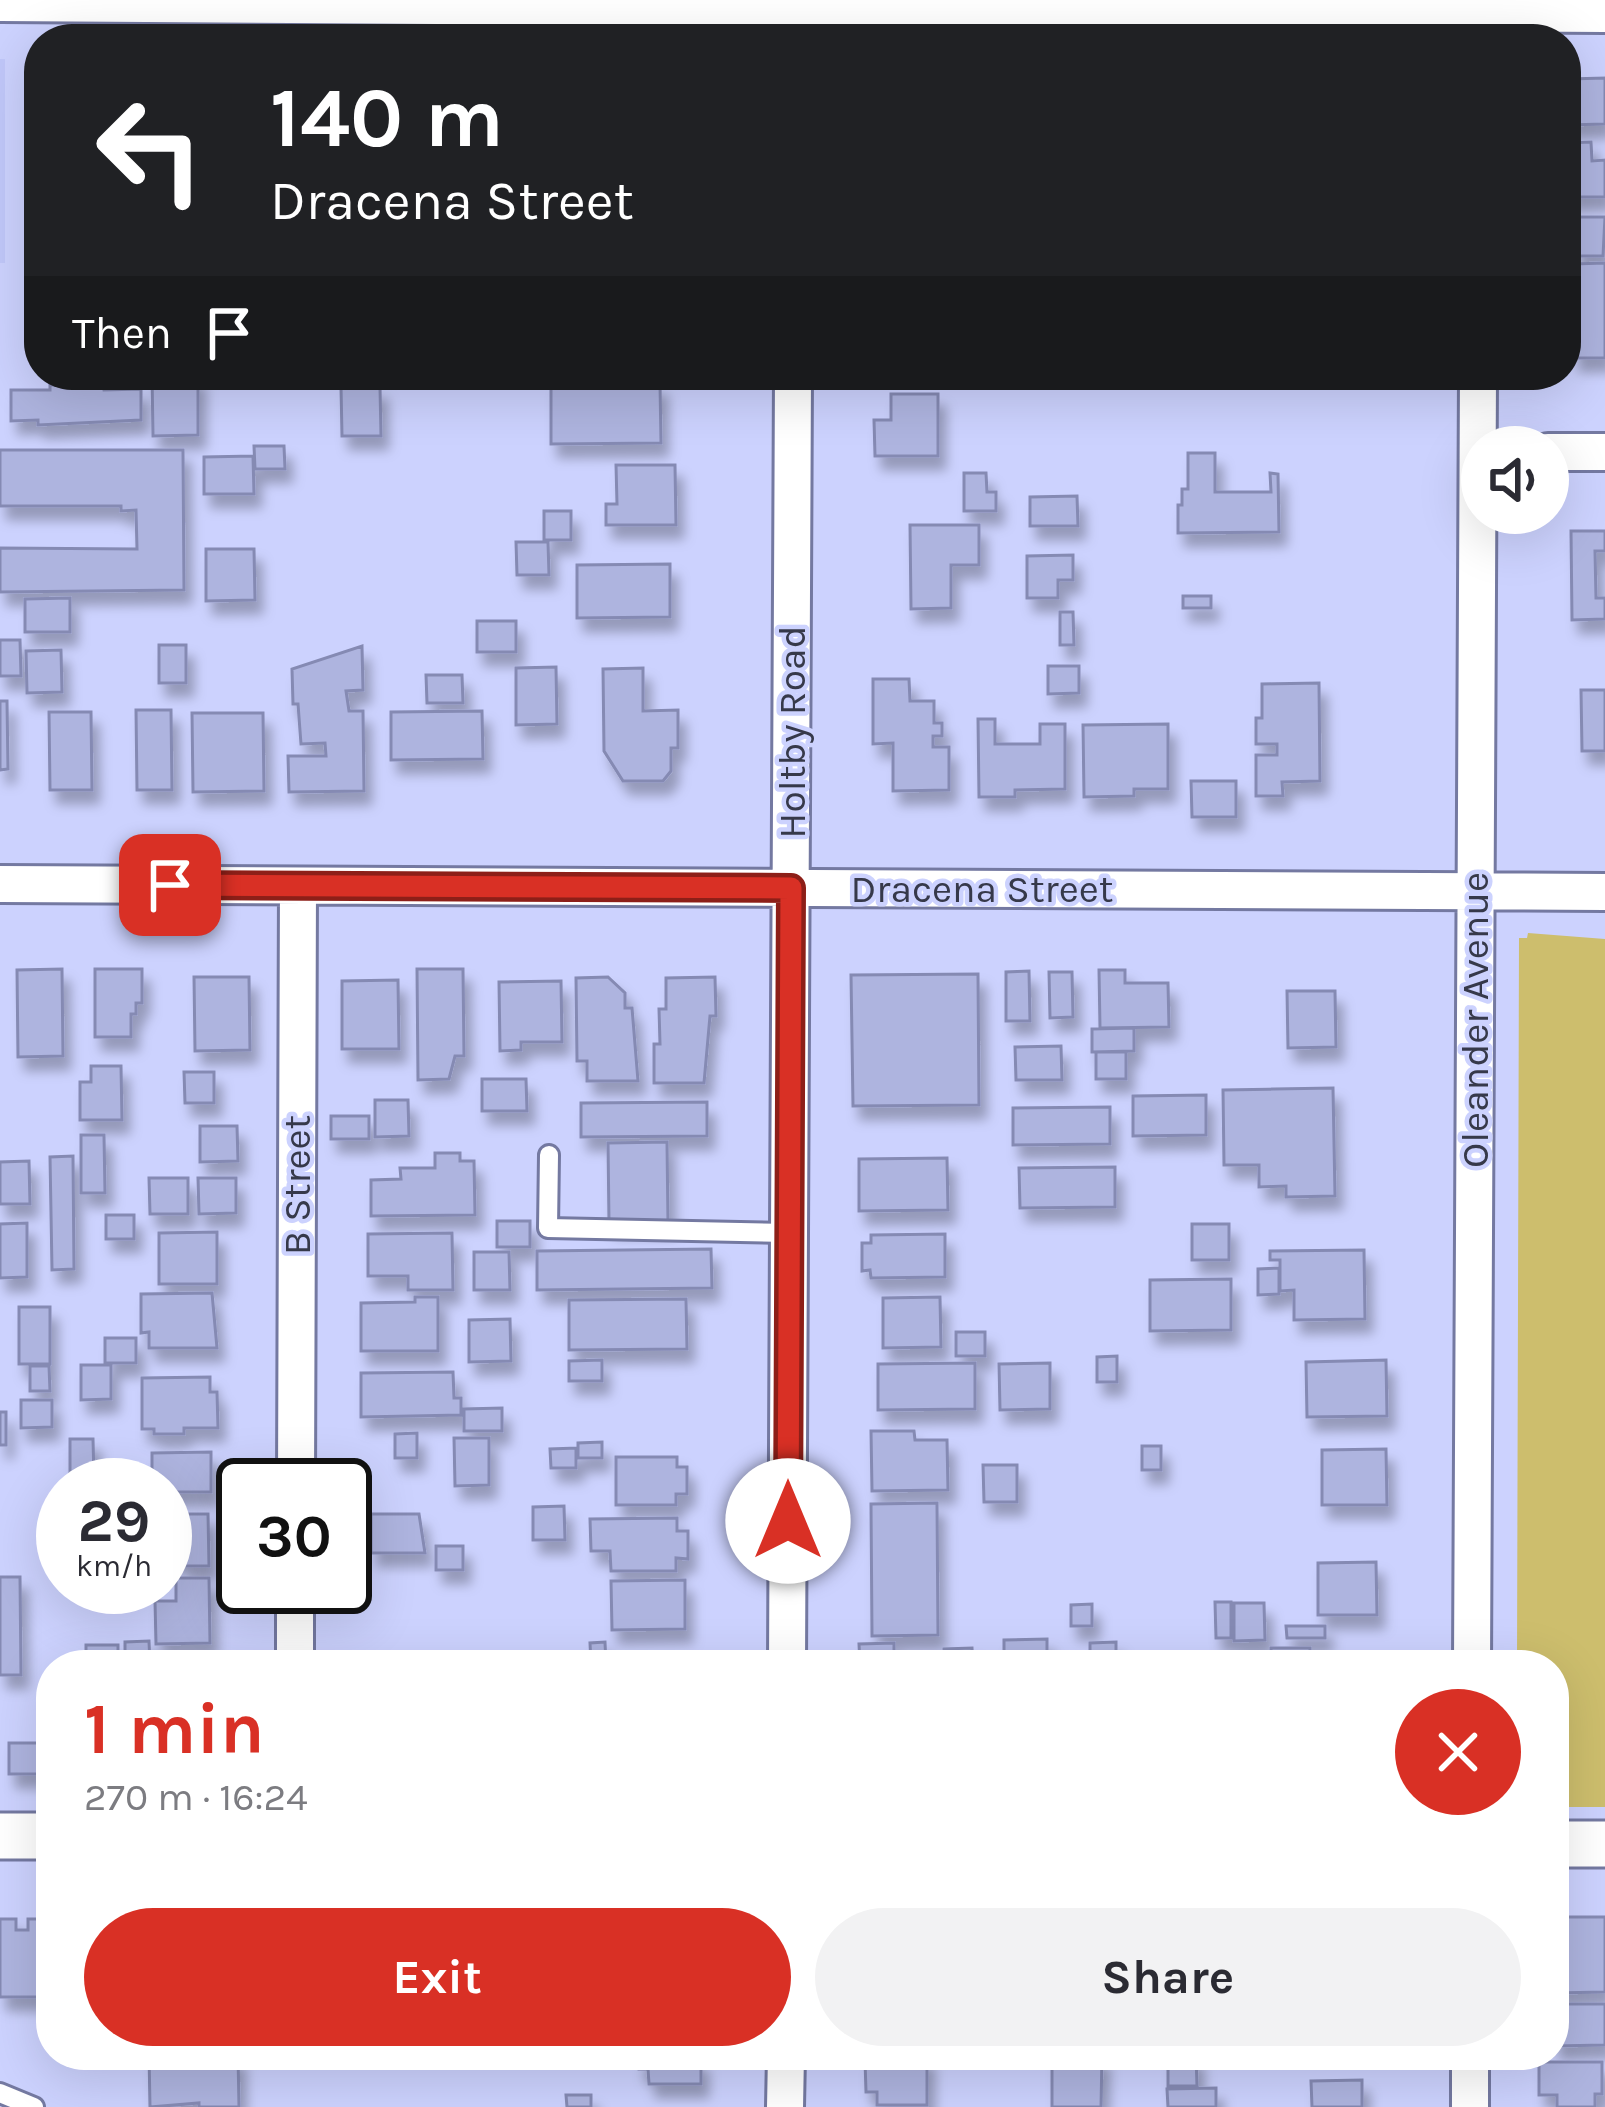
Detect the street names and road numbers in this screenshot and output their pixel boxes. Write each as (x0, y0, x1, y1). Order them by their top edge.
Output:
street label: Holtby Road (769, 625, 815, 839)
street label: Dracena Street (851, 866, 1113, 912)
street label: Oleander Avenue (1452, 872, 1498, 1168)
street label: B Street (274, 1115, 320, 1255)

